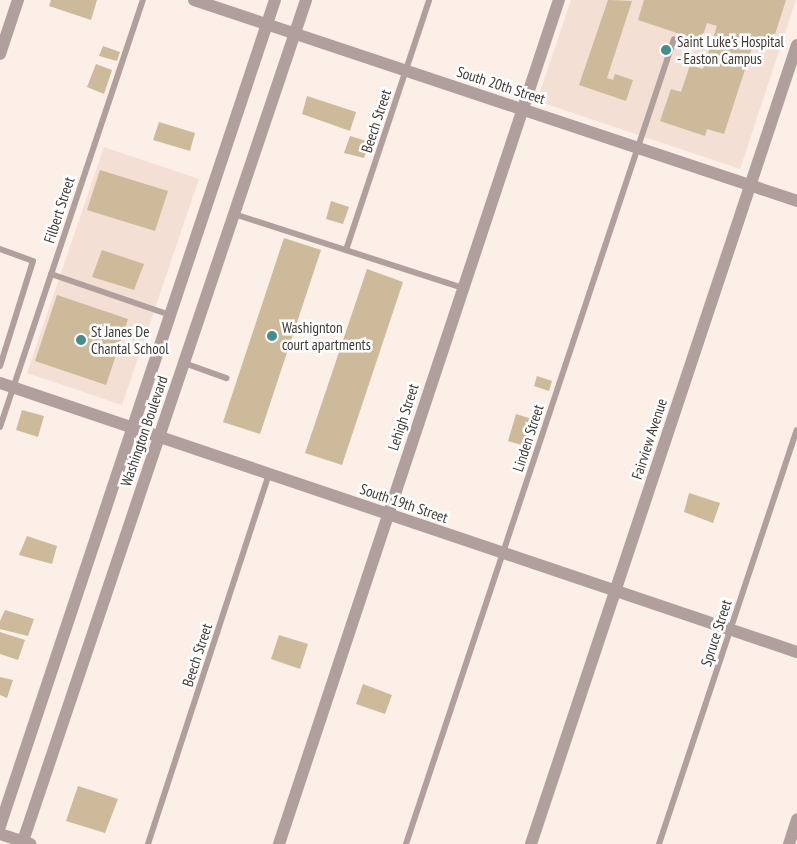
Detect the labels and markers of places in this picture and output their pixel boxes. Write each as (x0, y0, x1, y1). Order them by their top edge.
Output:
place label: Saint Luke's Hospital - Easton Campus (677, 32, 784, 67)
marker: Saint Luke's Hospital - Easton Campus (659, 43, 673, 57)
place label: Washignton court apartments (282, 318, 371, 353)
place label: St Janes De Chantal School (91, 322, 169, 357)
marker: Washignton court apartments (266, 330, 278, 342)
marker: St Janes De Chantal School (75, 334, 87, 346)

